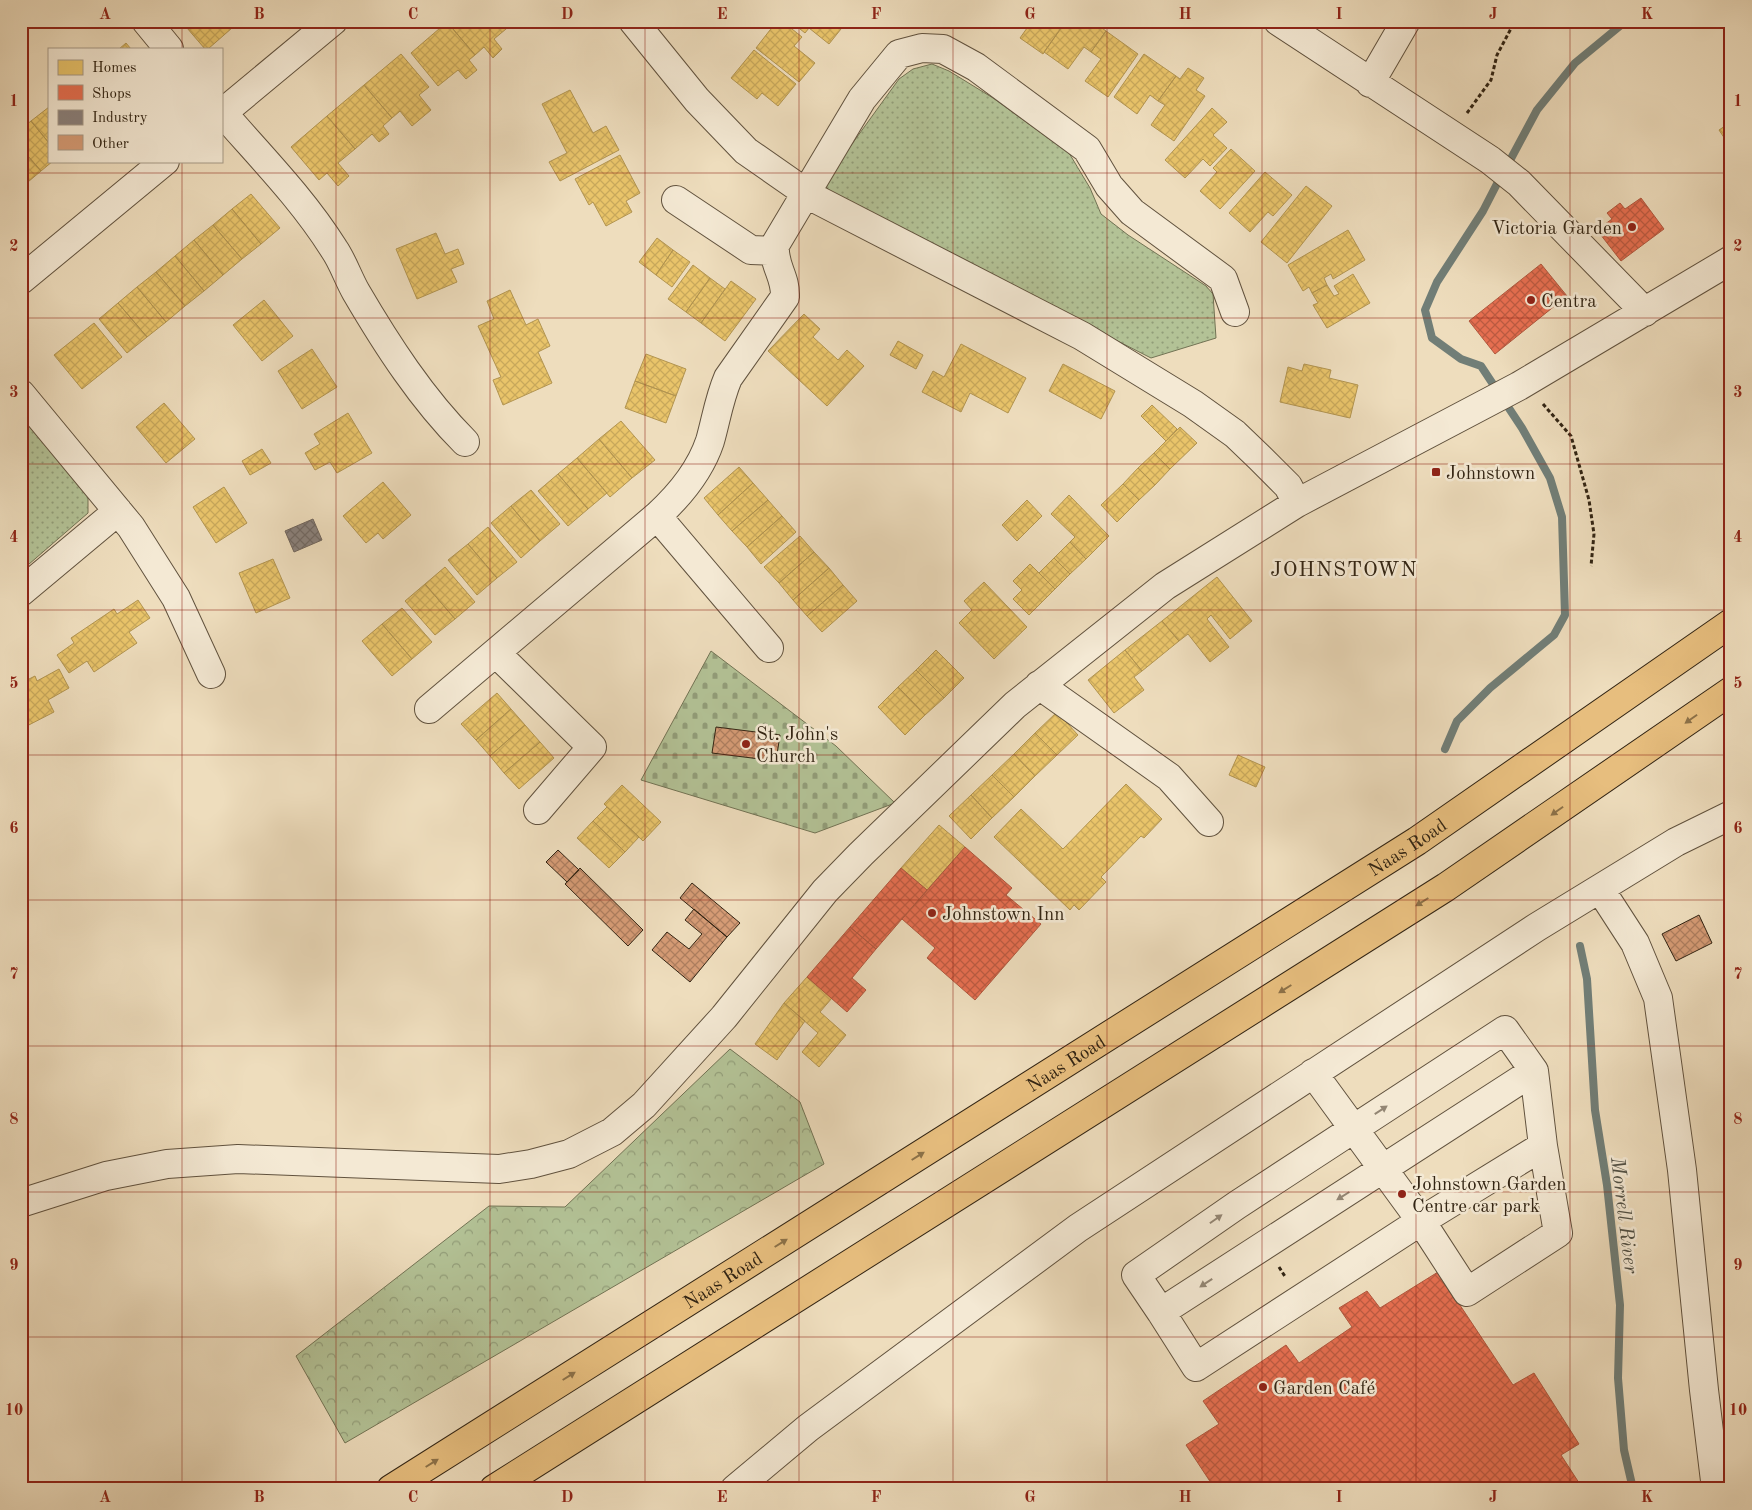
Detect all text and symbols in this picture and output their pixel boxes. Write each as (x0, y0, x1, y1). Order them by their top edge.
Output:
text: A (99, 7, 111, 23)
text: B (253, 7, 265, 23)
text: C (408, 7, 418, 23)
text: D (561, 7, 573, 23)
text: E (716, 7, 728, 23)
text: F (871, 7, 882, 23)
text: G (1024, 7, 1036, 23)
text: H (1178, 7, 1192, 23)
text: I (1335, 7, 1343, 23)
text: J (1489, 7, 1498, 23)
text: K (1641, 7, 1653, 23)
legend (48, 48, 222, 162)
text: Homes (92, 61, 137, 76)
text: Shops (92, 87, 131, 102)
text: 1 (9, 94, 19, 110)
text: 1 (1733, 94, 1743, 110)
text: Industry (92, 111, 148, 126)
text: Other (92, 137, 129, 152)
place label: Victoria Garden (1491, 220, 1622, 239)
marker: Victoria Garden (1626, 221, 1638, 233)
text: 2 (9, 239, 19, 255)
text: 2 (1733, 239, 1743, 255)
place label: Centra (1541, 293, 1597, 312)
marker: Centra (1525, 294, 1537, 306)
text: 3 (9, 385, 19, 401)
text: 3 (1733, 385, 1743, 401)
place label: Johnstown (1446, 465, 1535, 484)
marker: Johnstown (1430, 466, 1442, 478)
text: 4 (9, 530, 19, 546)
text: 4 (1733, 530, 1743, 546)
district label: JOHNSTOWN (1270, 560, 1418, 581)
text: 5 (9, 676, 19, 692)
text: 5 (1733, 676, 1743, 692)
one-way arrow (1684, 714, 1697, 724)
place label: St. John's Church (756, 726, 838, 767)
marker: St. John's Church (740, 738, 752, 750)
one-way arrow (1550, 806, 1563, 816)
street label: Naas Road (1366, 816, 1451, 881)
text: 6 (9, 821, 19, 837)
text: 6 (1733, 821, 1743, 837)
one-way arrow (1416, 897, 1429, 907)
place label: Johnstown Inn (942, 906, 1065, 925)
marker: Johnstown Inn (926, 907, 938, 919)
text: 7 (9, 967, 19, 983)
text: 7 (1733, 967, 1743, 983)
one-way arrow (1278, 984, 1291, 994)
street label: Naas Road (1024, 1033, 1110, 1097)
one-way arrow (1375, 1105, 1388, 1115)
text: 8 (9, 1112, 19, 1128)
text: 8 (1733, 1112, 1743, 1128)
one-way arrow (912, 1151, 925, 1160)
water label: Morrell River (1606, 1155, 1640, 1275)
place label: Johnstown Garden Centre car park (1412, 1176, 1566, 1217)
marker: Johnstown Garden Centre car park (1396, 1188, 1408, 1200)
one-way arrow (1336, 1191, 1350, 1200)
one-way arrow (1210, 1214, 1223, 1224)
one-way arrow (774, 1238, 787, 1247)
street label: Naas Road (681, 1250, 767, 1314)
text: 9 (9, 1258, 19, 1274)
text: 9 (1733, 1258, 1743, 1274)
one-way arrow (1199, 1278, 1213, 1288)
one-way arrow (563, 1371, 576, 1381)
place label: Garden Café (1273, 1380, 1375, 1399)
marker: Garden Café (1257, 1381, 1269, 1393)
text: 10 (5, 1403, 23, 1419)
text: 10 (1729, 1403, 1747, 1419)
one-way arrow (425, 1458, 439, 1467)
text: A (99, 1490, 111, 1506)
text: B (253, 1490, 265, 1506)
text: C (408, 1490, 418, 1506)
text: D (561, 1490, 573, 1506)
text: E (716, 1490, 728, 1506)
text: F (871, 1490, 882, 1506)
text: G (1024, 1490, 1036, 1506)
text: H (1178, 1490, 1192, 1506)
text: I (1335, 1490, 1343, 1506)
text: J (1489, 1490, 1498, 1506)
text: K (1641, 1490, 1653, 1506)

